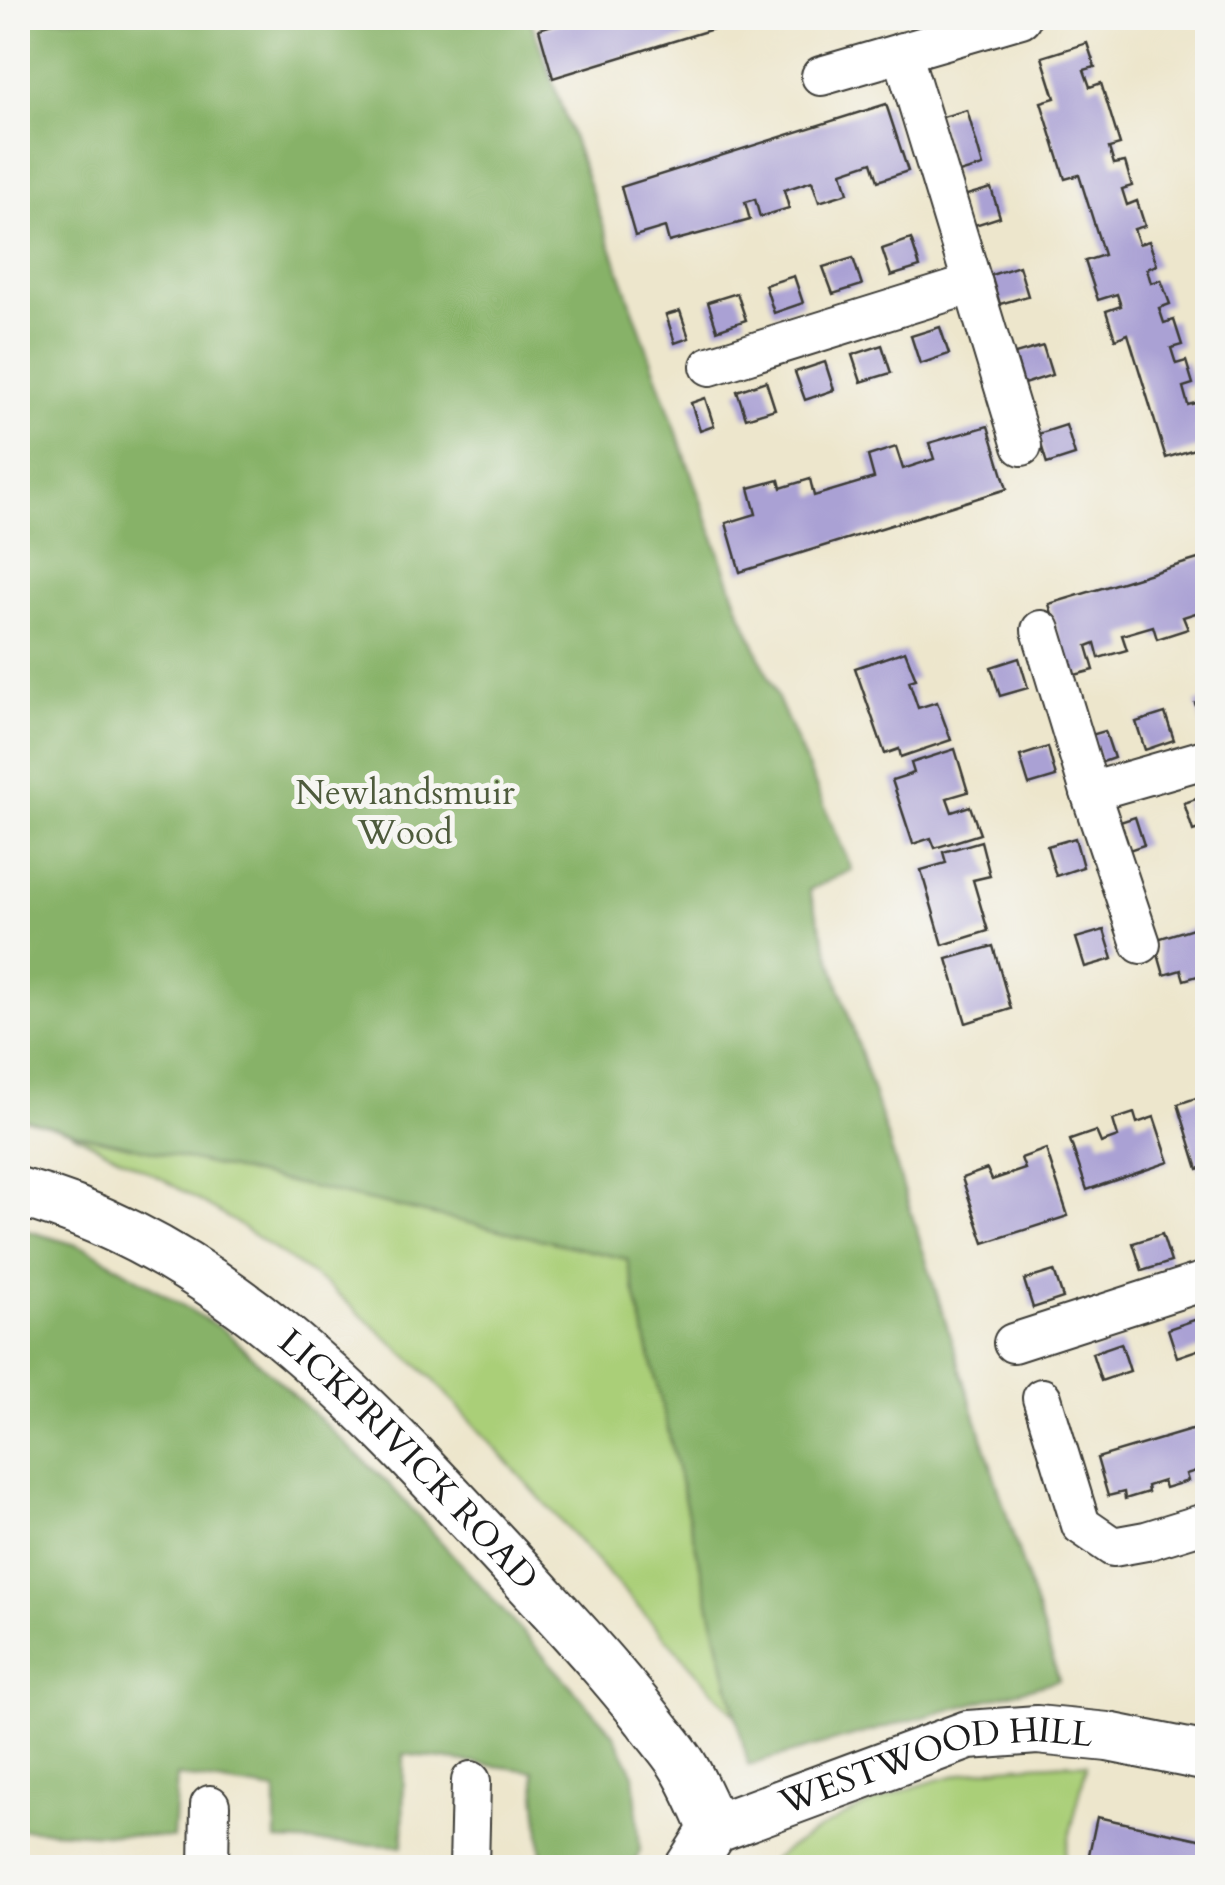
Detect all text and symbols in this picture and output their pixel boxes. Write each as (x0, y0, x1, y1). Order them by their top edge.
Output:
park label: Newlandsmuir Wood (295, 769, 515, 857)
street label: LICKPRIVICK ROAD (268, 1318, 549, 1601)
street label: WESTWOOD HILL (772, 1706, 1096, 1827)

